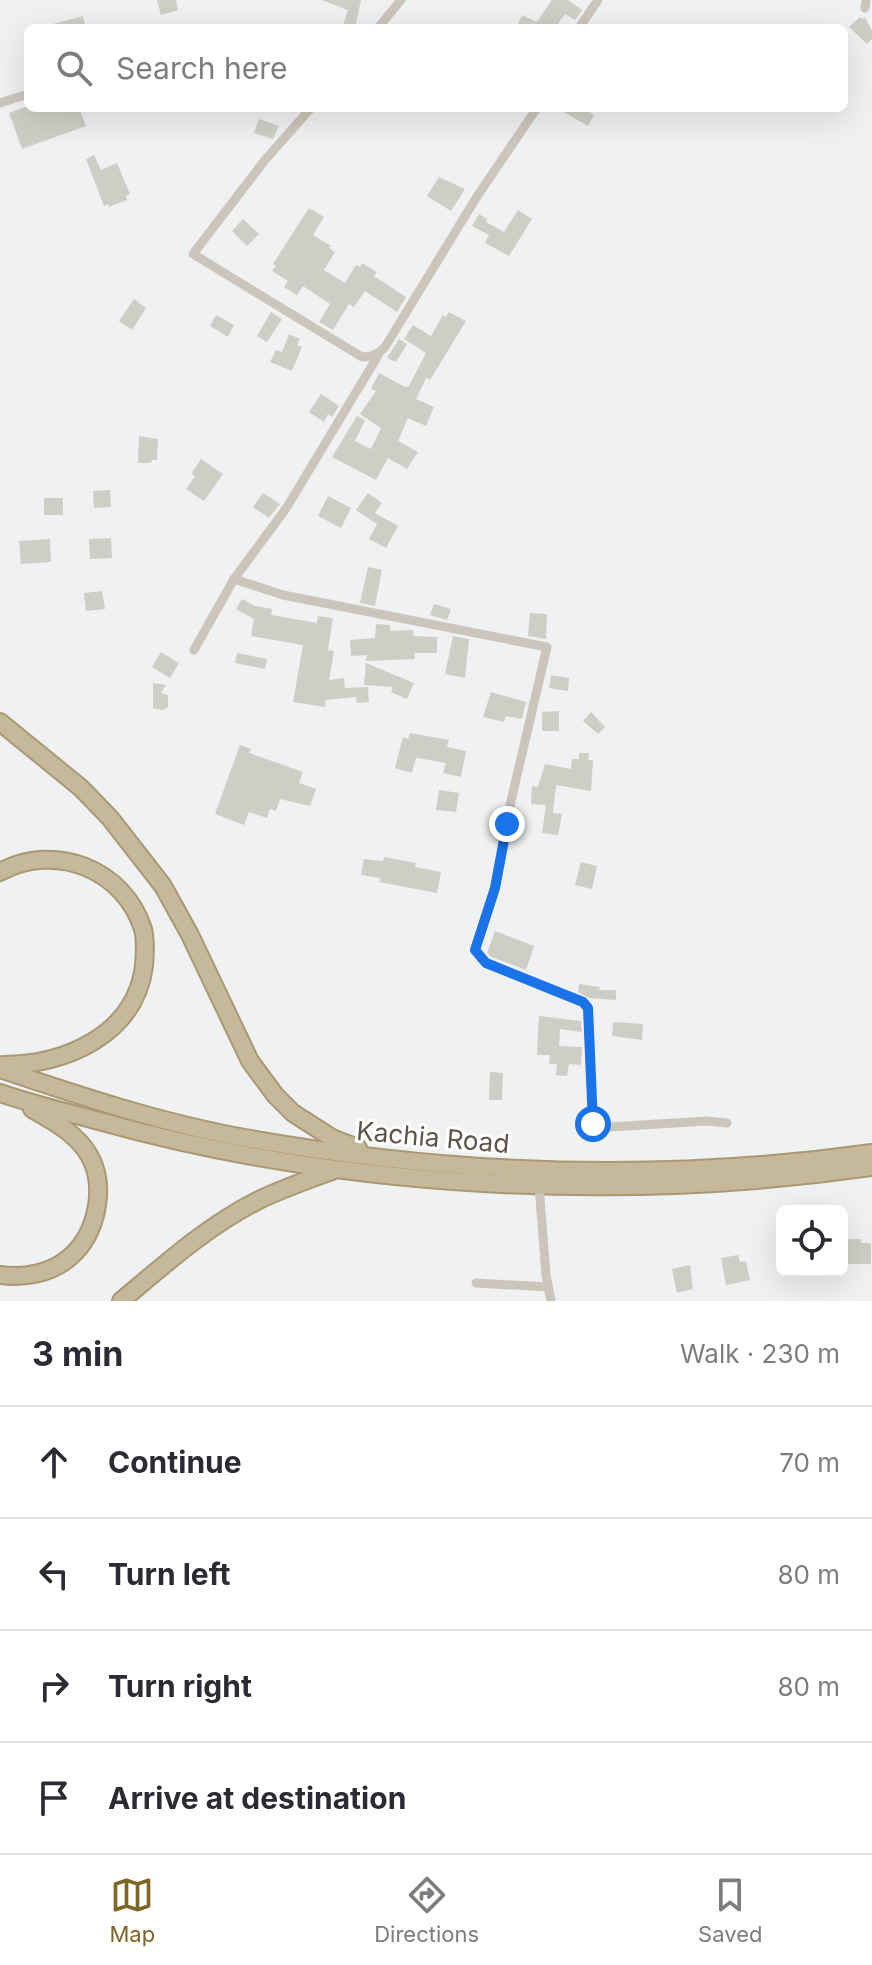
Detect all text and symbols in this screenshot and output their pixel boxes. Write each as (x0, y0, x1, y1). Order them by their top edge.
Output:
search box (24, 24, 848, 112)
icon: search (52, 46, 96, 90)
text: Search here (116, 50, 288, 86)
route end (489, 806, 525, 842)
route start (575, 1106, 611, 1142)
street label: Kachia Road (355, 1115, 511, 1159)
map controls (776, 1205, 848, 1277)
button: locate (776, 1205, 848, 1277)
text: 3 min (32, 1333, 123, 1374)
text: Walk · 230 m (680, 1338, 840, 1369)
icon: ahead (32, 1440, 76, 1484)
text: Continue (108, 1444, 242, 1480)
text: 70 m (779, 1447, 840, 1478)
icon: left (32, 1552, 76, 1596)
text: Turn left (108, 1556, 230, 1592)
text: 80 m (777, 1559, 840, 1590)
icon: right (32, 1664, 76, 1708)
text: Turn right (108, 1668, 252, 1704)
text: 80 m (777, 1671, 840, 1702)
icon: arrive (32, 1776, 76, 1820)
text: Arrive at destination (108, 1780, 406, 1816)
tab: Map (110, 1873, 155, 1947)
tab: Directions (374, 1873, 479, 1947)
tab: Saved (698, 1873, 762, 1947)

